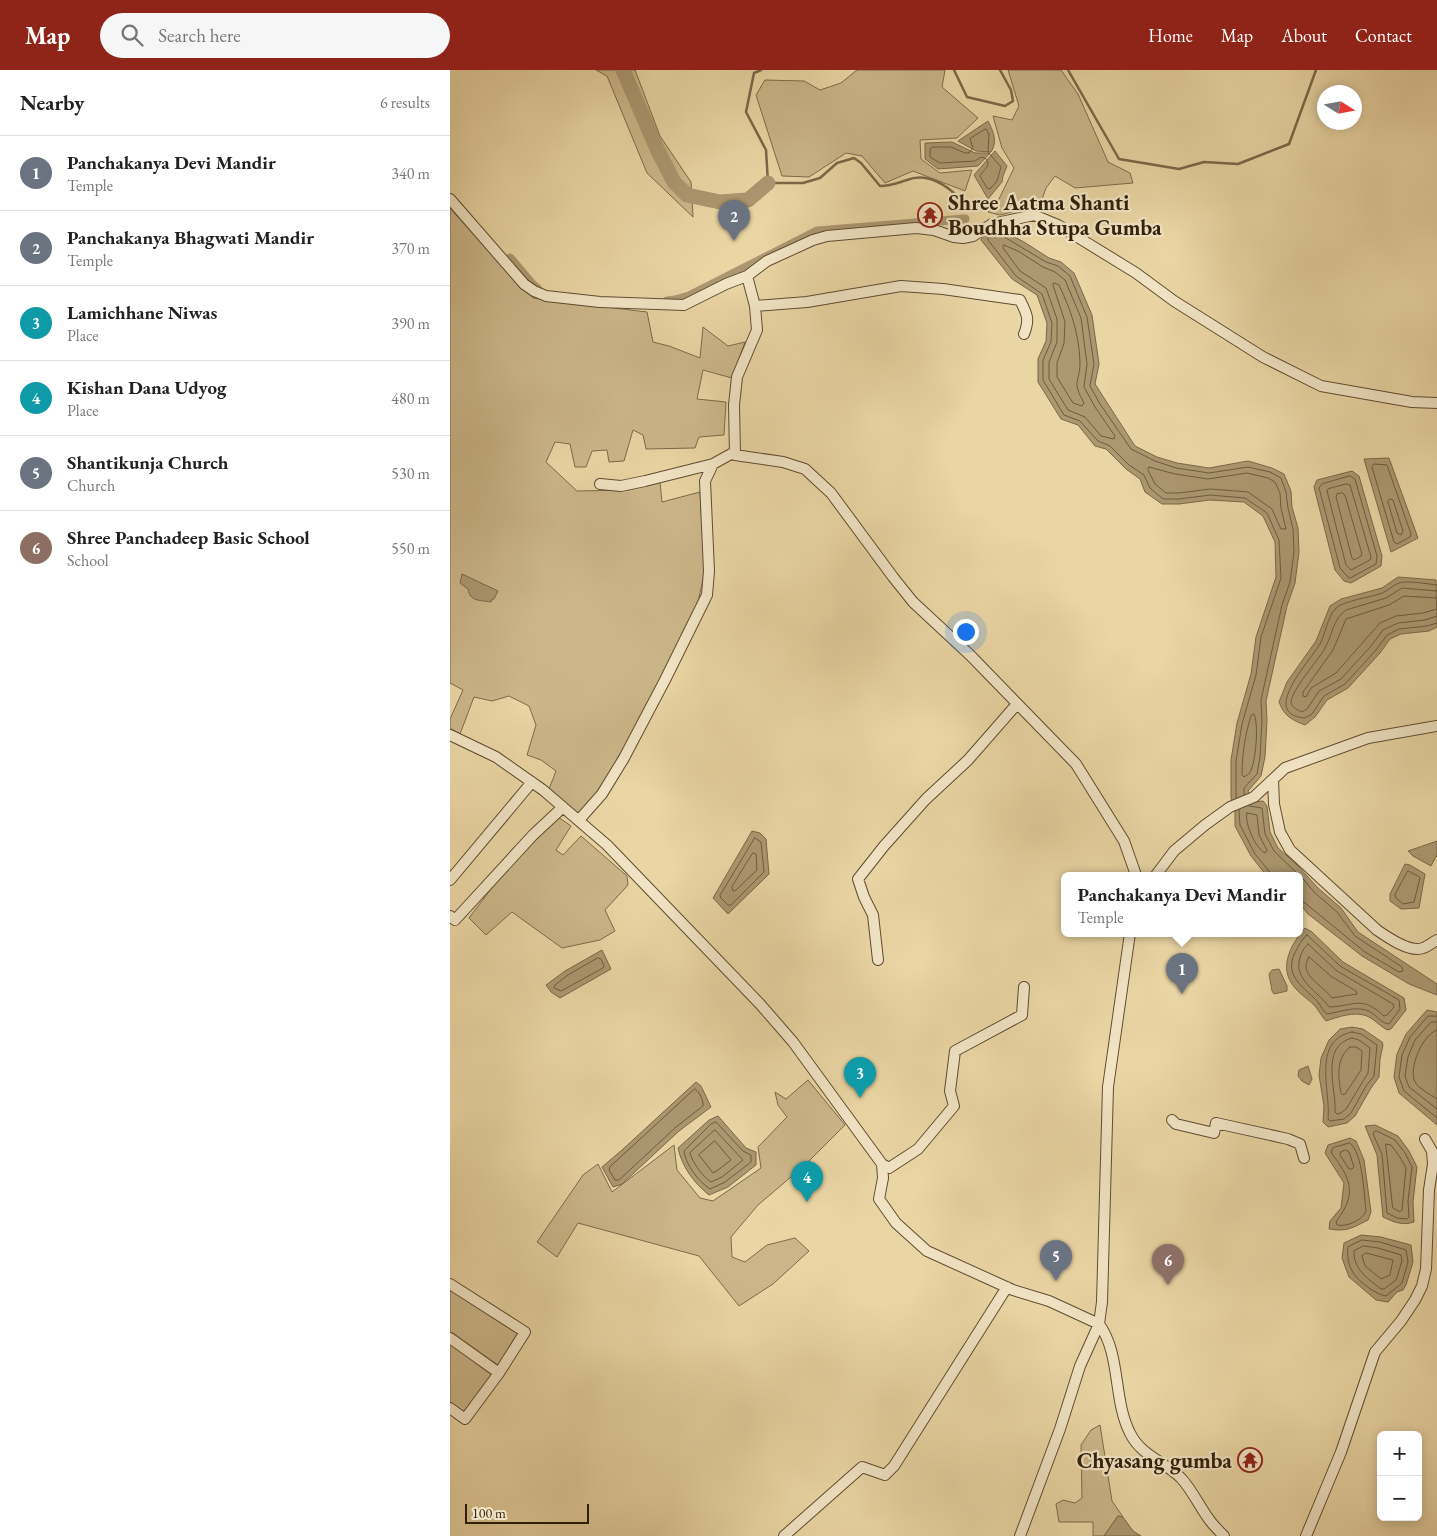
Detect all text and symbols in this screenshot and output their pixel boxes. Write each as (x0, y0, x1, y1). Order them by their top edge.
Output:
search box (100, 13, 450, 58)
text: Map (25, 20, 70, 51)
icon: search (118, 21, 146, 49)
text: Search here (158, 23, 241, 48)
text: Home (1148, 24, 1193, 47)
text: Map (1221, 24, 1253, 47)
text: About (1281, 24, 1327, 47)
text: Contact (1355, 24, 1412, 47)
north arrow (1317, 85, 1362, 130)
text: Nearby (20, 89, 84, 116)
text: 6 results (380, 92, 430, 113)
text: Panchakanya Devi Mandir (67, 150, 276, 175)
text: 1 (32, 163, 40, 184)
text: 340 m (391, 163, 430, 184)
text: Temple (67, 175, 113, 196)
place label: Shree Aatma Shanti Boudhha Stupa Gumba (948, 188, 1162, 242)
pin: 2 (718, 200, 750, 241)
temple icon: Shree Aatma Shanti Boudhha Stupa Gumba (917, 202, 943, 228)
text: Panchakanya Bhagwati Mandir (67, 225, 314, 250)
text: 2 (32, 238, 40, 259)
text: 370 m (391, 238, 430, 259)
text: Temple (67, 250, 113, 271)
text: Lamichhane Niwas (67, 300, 217, 325)
text: 3 (32, 313, 40, 334)
text: 390 m (391, 313, 430, 334)
text: Place (67, 325, 99, 346)
text: Kishan Dana Udyog (67, 375, 226, 400)
text: 4 (32, 388, 40, 409)
text: 480 m (391, 388, 430, 409)
text: Place (67, 400, 99, 421)
text: Shantikunja Church (67, 450, 228, 475)
text: 5 (32, 463, 40, 484)
text: 530 m (391, 463, 430, 484)
text: Church (67, 475, 115, 496)
text: Shree Panchadeep Basic School (67, 525, 310, 550)
text: 6 (32, 538, 40, 559)
text: 550 m (391, 538, 430, 559)
text: School (67, 550, 109, 571)
your location (953, 619, 979, 645)
popup (1061, 872, 1303, 937)
text: Panchakanya Devi Mandir (1078, 882, 1286, 907)
text: Temple (1078, 907, 1123, 928)
pin: 1 (1166, 953, 1198, 994)
pin: 3 (844, 1057, 876, 1098)
pin: 4 (791, 1161, 823, 1202)
pin: 5 (1040, 1240, 1072, 1281)
pin: 6 (1152, 1244, 1184, 1285)
map controls (1377, 1431, 1422, 1521)
button: + (1377, 1431, 1422, 1476)
place label: Chyasang gumba (1077, 1446, 1232, 1475)
temple icon: Chyasang gumba (1237, 1447, 1263, 1473)
button: − (1377, 1476, 1422, 1521)
scale bar (465, 1501, 589, 1524)
text: 100 m (472, 1504, 506, 1522)

